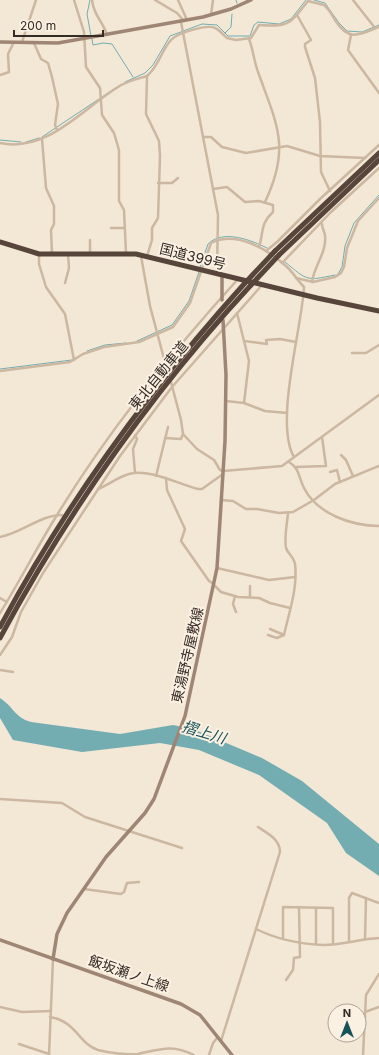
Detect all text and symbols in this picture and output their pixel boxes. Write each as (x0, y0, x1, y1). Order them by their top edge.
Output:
scale bar (14, 12, 103, 38)
text: 200 m (20, 18, 56, 33)
street label: 国道399号 (158, 240, 228, 272)
street label: 東北自動車道 (125, 337, 191, 413)
street label: 東湯野寺屋敷線 (168, 605, 206, 705)
water label: 摺上川 (180, 716, 230, 748)
street label: 飯坂瀬ノ上線 (87, 951, 171, 995)
north arrow (327, 1003, 367, 1043)
text: N (343, 1006, 351, 1020)

